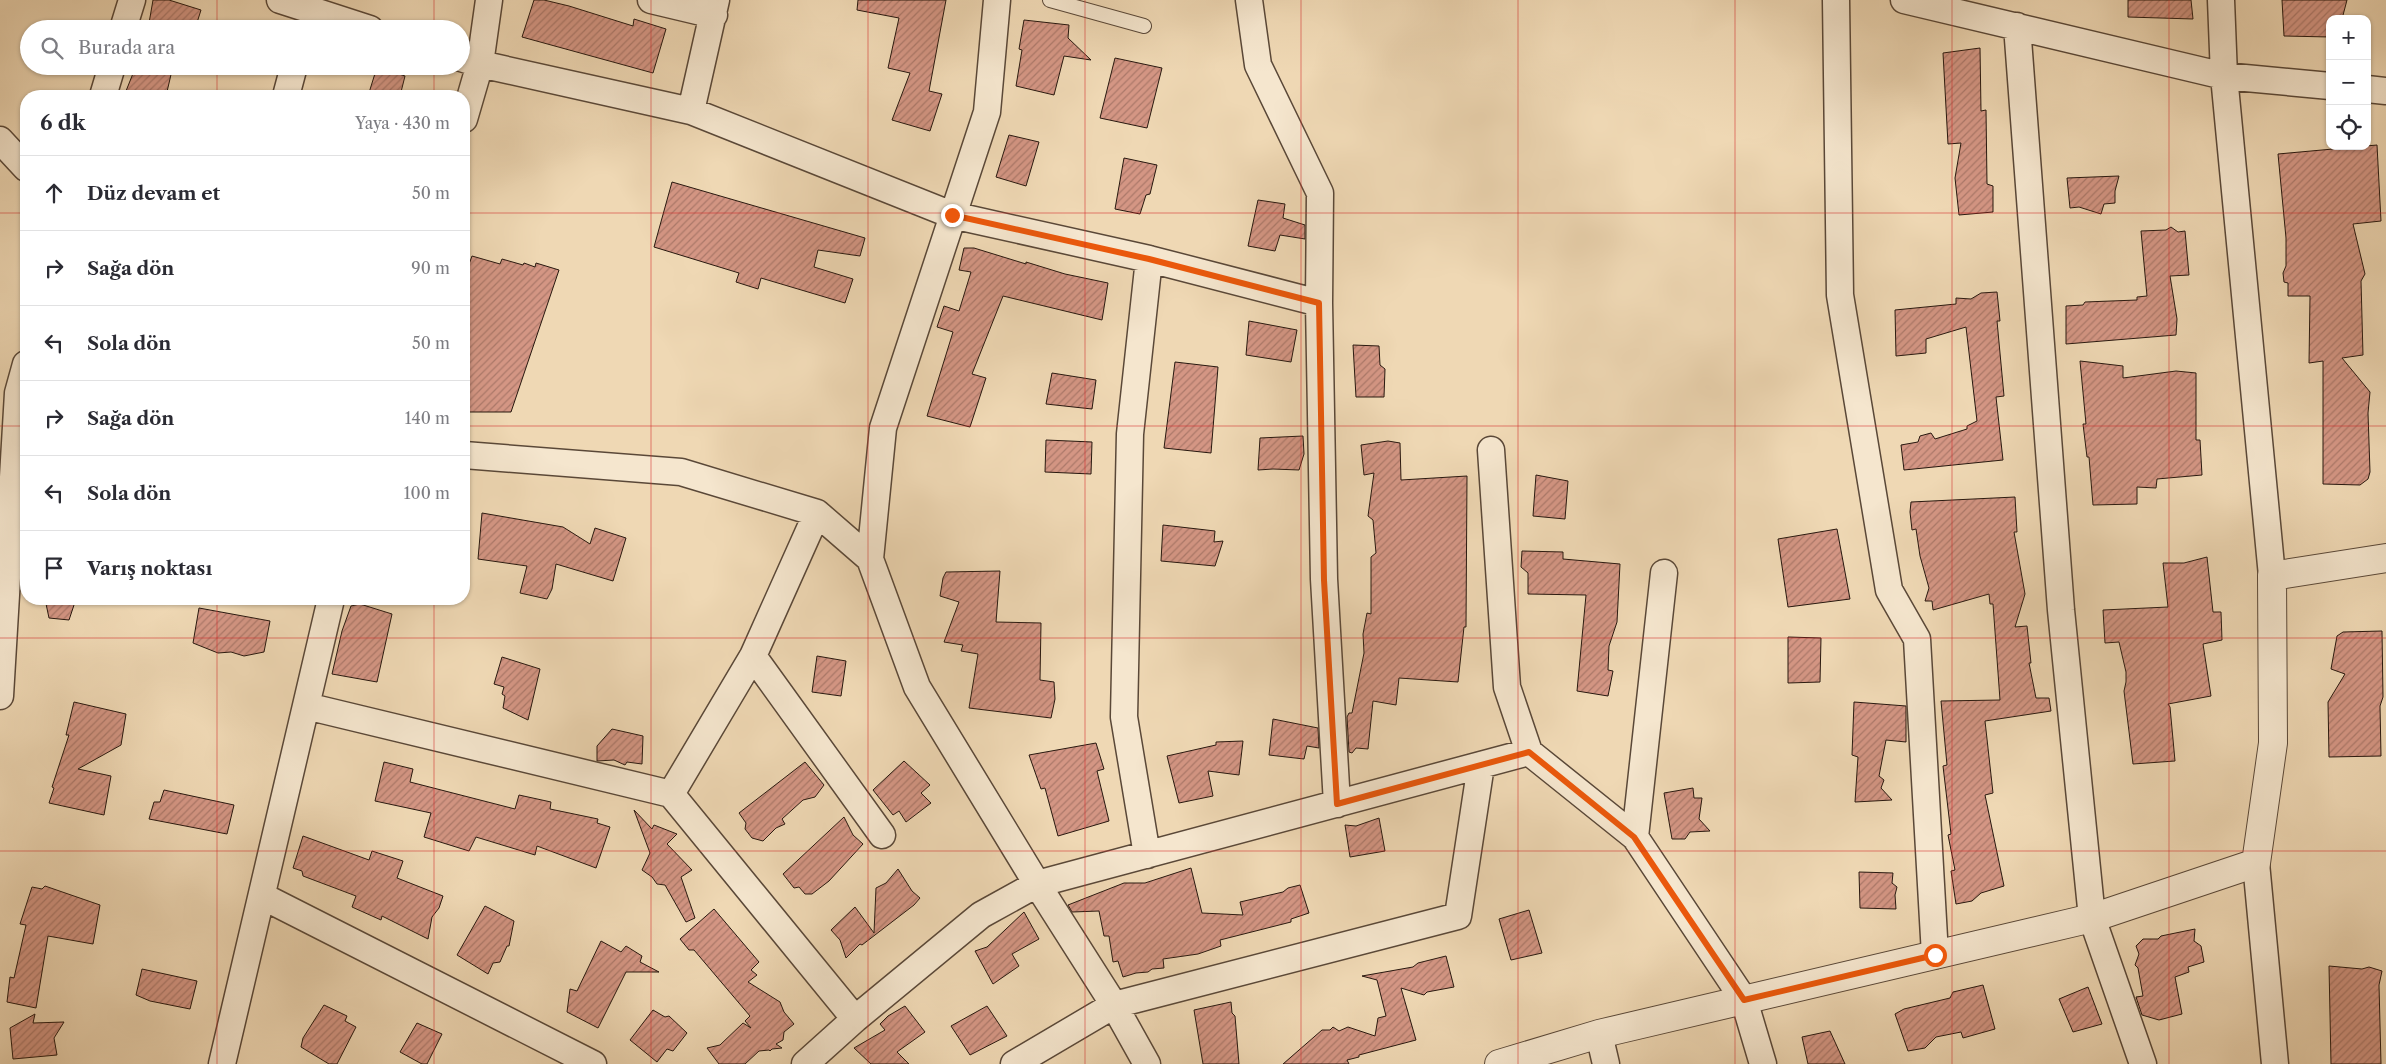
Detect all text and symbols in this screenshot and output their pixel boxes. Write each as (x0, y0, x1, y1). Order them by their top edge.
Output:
map controls (2326, 15, 2371, 150)
button: + (2326, 15, 2371, 60)
search box (20, 20, 470, 75)
icon: search (38, 34, 66, 62)
text: Burada ara (78, 36, 175, 59)
button: − (2326, 60, 2371, 105)
button: locate (2326, 105, 2371, 150)
text: 6 dk (40, 110, 86, 135)
text: Yaya · 430 m (355, 113, 450, 133)
icon: ahead (40, 179, 68, 207)
text: Düz devam et (87, 182, 220, 205)
text: 50 m (412, 183, 450, 203)
route end (941, 204, 964, 227)
icon: right (40, 254, 68, 282)
text: Sağa dön (87, 257, 174, 280)
text: 90 m (411, 258, 450, 278)
icon: left (40, 329, 68, 357)
text: Sola dön (87, 332, 171, 355)
text: 50 m (412, 333, 450, 353)
icon: right (40, 404, 68, 432)
text: Sağa dön (87, 407, 174, 430)
text: 140 m (405, 408, 450, 428)
icon: left (40, 479, 68, 507)
text: Sola dön (87, 482, 171, 505)
text: 100 m (404, 483, 450, 503)
icon: arrive (40, 554, 68, 582)
text: Varış noktası (87, 557, 212, 580)
route start (1924, 944, 1947, 967)

